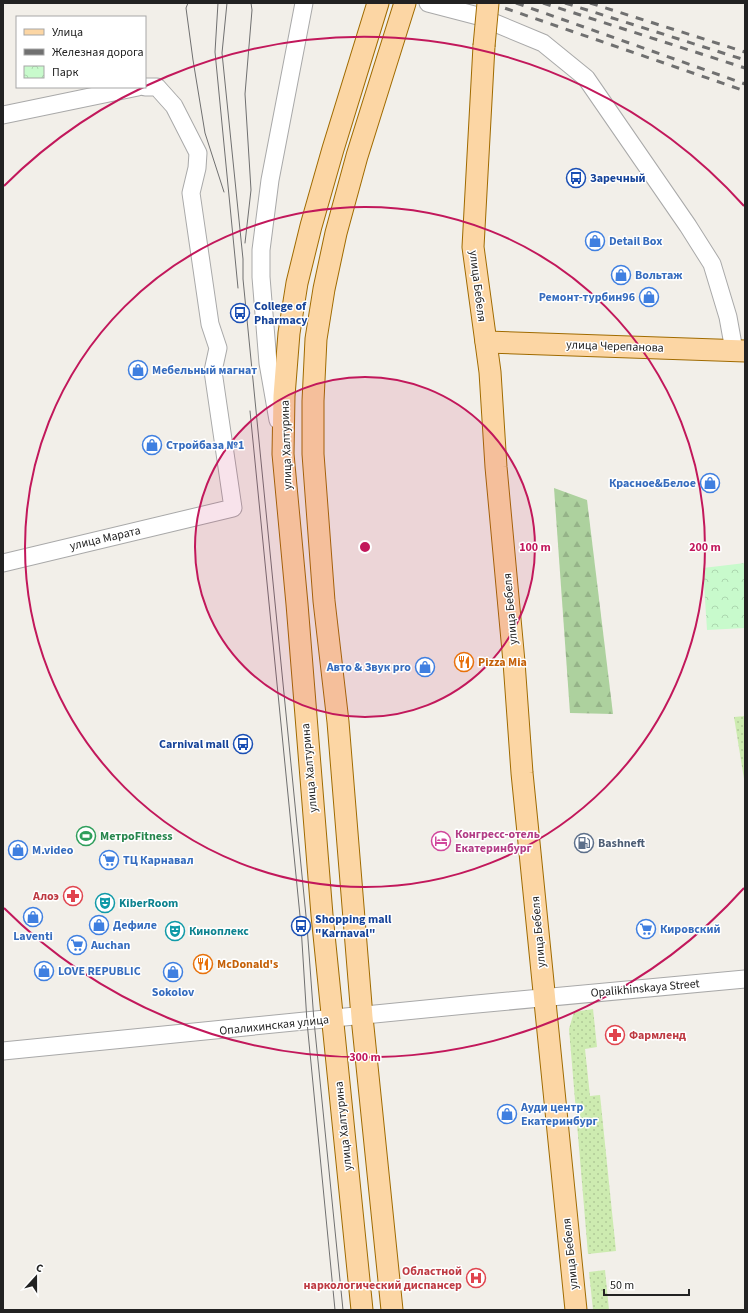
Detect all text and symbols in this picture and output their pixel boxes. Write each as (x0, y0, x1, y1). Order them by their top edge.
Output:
legend (16, 16, 146, 88)
text: Улица (52, 24, 83, 41)
text: Железная дорога (52, 44, 144, 61)
text: Парк (52, 64, 78, 81)
bus stop icon: Заречный (565, 167, 587, 189)
place label: Заречный (590, 170, 646, 187)
shop icon: Detail Box (584, 230, 606, 252)
place label: Detail Box (609, 233, 662, 250)
street label: улица Бебеля (465, 249, 490, 323)
shop icon: Вольтаж (610, 264, 632, 286)
place label: Вольтаж (635, 267, 683, 284)
shop icon: Ремонт-турбин96 (638, 286, 660, 308)
place label: Ремонт-турбин96 (539, 289, 635, 306)
place label: College of Pharmacy (254, 298, 308, 329)
bus stop icon: College of Pharmacy (229, 302, 251, 324)
street label: улица Черепанова (566, 336, 664, 357)
shop icon: Мебельный магнат (127, 359, 149, 381)
place label: Мебельный магнат (152, 362, 257, 379)
street label: улица Халтурина (276, 400, 297, 490)
shop icon: Стройбаза №1 (141, 434, 163, 456)
place label: Стройбаза №1 (166, 437, 244, 454)
shop icon: Красное&Белое (699, 472, 721, 494)
place label: Красное&Белое (609, 475, 696, 492)
street label: улица Марата (68, 522, 142, 555)
text: 100 m (519, 539, 551, 556)
text: 200 m (689, 539, 721, 556)
centre of rings (358, 540, 372, 554)
street label: улица Бебеля (499, 572, 522, 645)
restaurant icon: Pizza Mia (453, 651, 475, 673)
place label: Pizza Mia (478, 654, 527, 671)
shop icon: Авто & Звук pro (414, 656, 436, 678)
place label: Авто & Звук pro (326, 659, 411, 676)
street label: улица Халтурина (297, 723, 322, 813)
bus stop icon: Carnival mall (232, 733, 254, 755)
place label: Carnival mall (159, 736, 230, 753)
sports icon: МетроFitness (75, 825, 97, 847)
place label: Конгресс-отель Екатеринбург (455, 826, 540, 857)
place label: МетроFitness (100, 828, 173, 845)
hotel icon: Конгресс-отель Екатеринбург (430, 830, 452, 852)
fuel station icon: Bashneft (573, 832, 595, 854)
place label: Bashneft (598, 835, 646, 852)
shop icon: M.video (7, 839, 29, 861)
place label: M.video (32, 842, 74, 859)
supermarket icon: ТЦ Карнавал (98, 849, 120, 871)
place label: ТЦ Карнавал (123, 852, 194, 869)
pharmacy icon: Алоэ (62, 885, 84, 907)
place label: Алоэ (32, 888, 59, 905)
theatre icon: KiberRoom (94, 892, 116, 914)
place label: KiberRoom (119, 895, 178, 912)
street label: улица Бебеля (527, 895, 550, 968)
shop icon: Laventi (22, 906, 44, 928)
place label: Shopping mall "Karnaval" (315, 911, 392, 942)
shop icon: Дефиле (88, 914, 110, 936)
bus stop icon: Shopping mall "Karnaval" (290, 915, 312, 937)
place label: Дефиле (113, 917, 157, 934)
supermarket icon: Кировский (635, 918, 657, 940)
theatre icon: Киноплекс (164, 920, 186, 942)
place label: Кировский (660, 921, 720, 938)
place label: Киноплекс (189, 923, 249, 940)
place label: Laventi (13, 928, 53, 945)
supermarket icon: Auchan (66, 934, 88, 956)
place label: Auchan (90, 937, 130, 954)
restaurant icon: McDonald's (192, 953, 214, 975)
place label: McDonald's (217, 956, 278, 973)
shop icon: LOVE REPUBLIC (33, 960, 55, 982)
shop icon: Sokolov (162, 961, 184, 983)
place label: LOVE REPUBLIC (58, 963, 141, 980)
street label: Opalikhinskaya Street (590, 975, 700, 1002)
place label: Sokolov (152, 984, 195, 1001)
street label: Опалихинская улица (218, 1011, 330, 1040)
pharmacy icon: Фармленд (604, 1024, 626, 1046)
place label: Фармленд (629, 1027, 686, 1044)
text: 300 m (349, 1049, 381, 1066)
street label: улица Халтурина (330, 1080, 357, 1171)
place label: Ауди центр Екатеринбург (520, 1099, 598, 1130)
shop icon: Ауди центр Екатеринбург (496, 1103, 518, 1125)
street label: улица Бебеля (558, 1217, 583, 1291)
north arrow (16, 1257, 56, 1297)
text: С (34, 1260, 46, 1276)
place label: Областной наркологический диспансер (304, 1263, 462, 1294)
hospital icon: Областной наркологический диспансер (465, 1267, 487, 1289)
scale bar (604, 1271, 689, 1297)
text: 50 m (610, 1277, 634, 1294)

